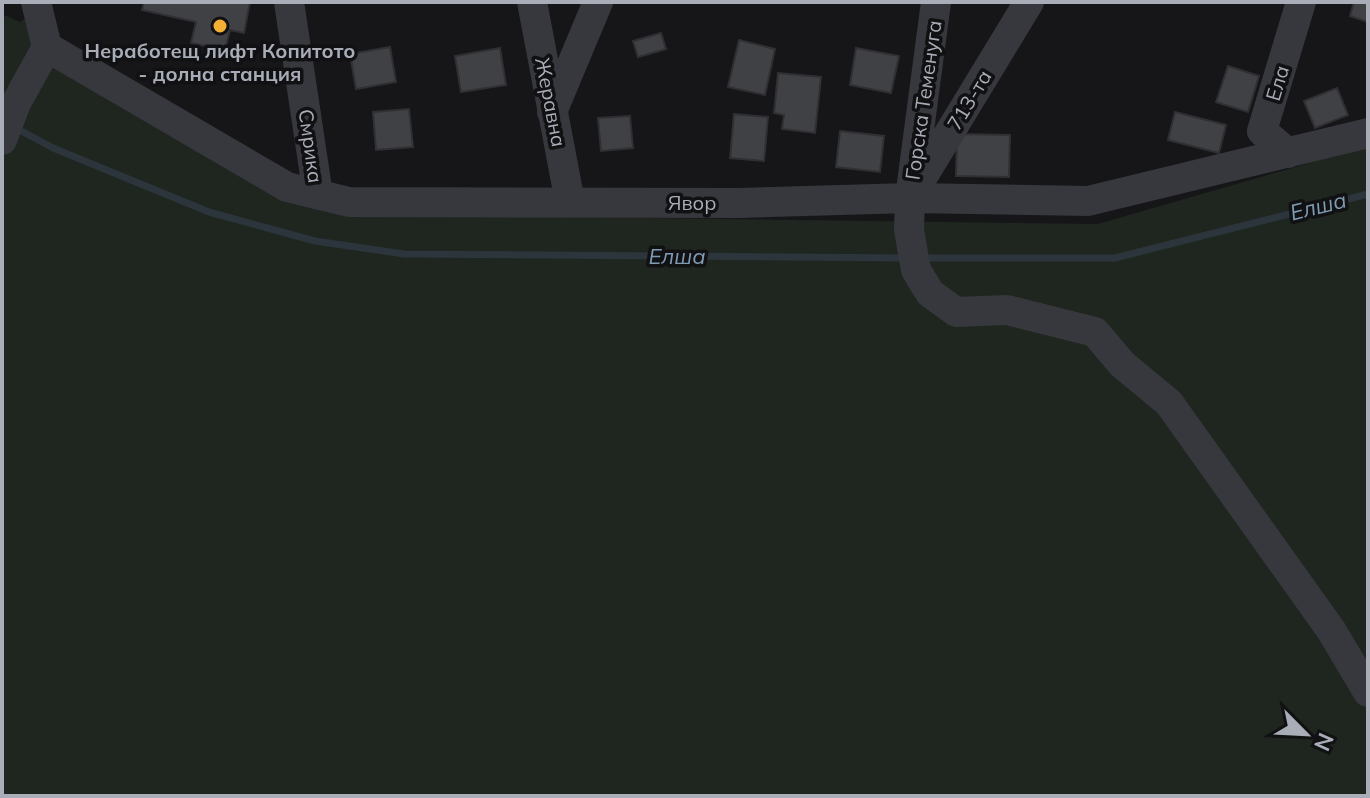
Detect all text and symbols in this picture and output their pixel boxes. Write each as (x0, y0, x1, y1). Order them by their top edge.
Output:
marker: Неработещ лифт Копитото - долна станция (211, 17, 229, 35)
street label: Горска Теменуга (899, 19, 947, 181)
place label: Неработещ лифт Копитото - долна станция (85, 38, 355, 86)
street label: Жеравна (530, 55, 572, 149)
street label: Ела (1260, 62, 1294, 104)
street label: 713-та (941, 65, 997, 135)
street label: Смрика (293, 108, 329, 184)
water label: Елша (1287, 185, 1349, 227)
street label: Явор (668, 190, 716, 215)
water label: Елша (648, 242, 706, 270)
north arrow (1266, 694, 1346, 774)
text: N (1308, 729, 1340, 755)

